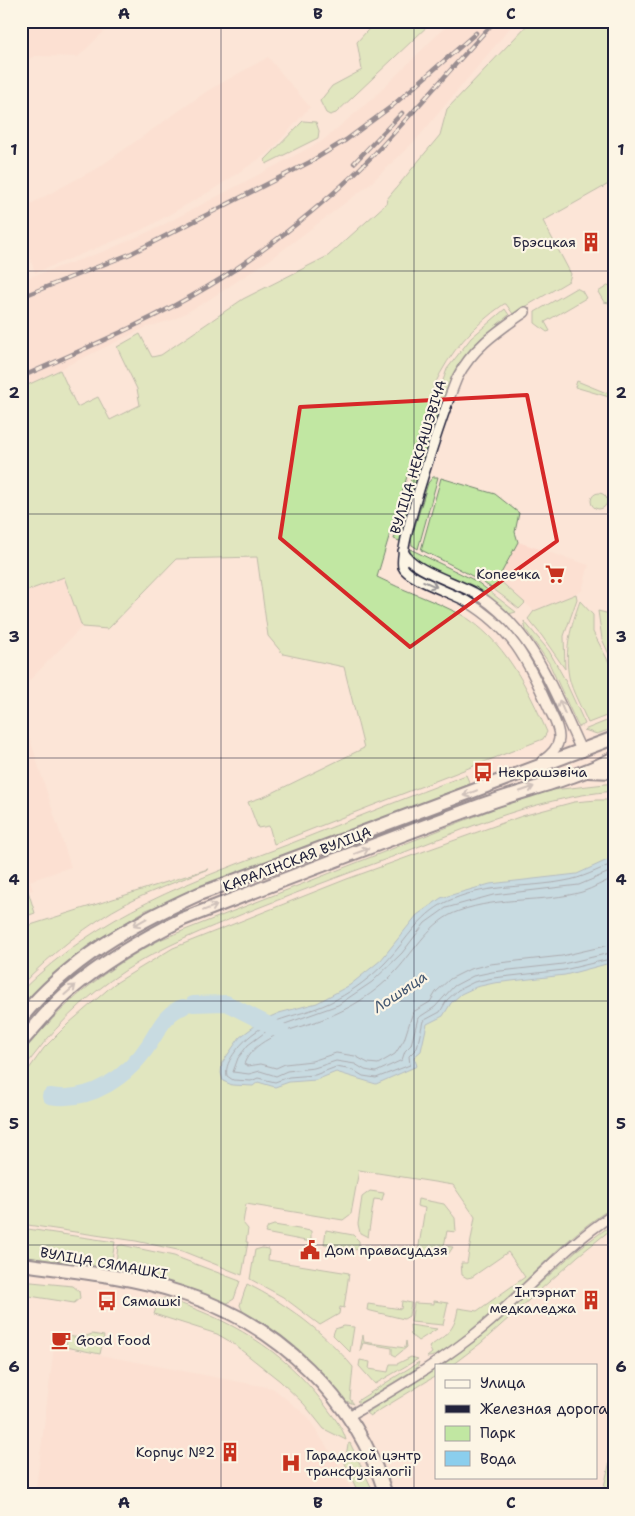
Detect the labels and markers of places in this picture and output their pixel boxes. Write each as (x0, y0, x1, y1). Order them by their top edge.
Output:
building icon: Брэсцкая (580, 231, 602, 253)
place label: Брэсцкая (513, 233, 576, 251)
supermarket icon: Копеечка (544, 563, 566, 585)
place label: Копеечка (476, 565, 540, 583)
bus stop icon: Некрашэвіча (472, 761, 494, 783)
place label: Некрашэвіча (498, 763, 588, 781)
public building icon: Дом правасуддзя (299, 1239, 321, 1261)
place label: Дом правасуддзя (325, 1241, 448, 1259)
place label: Інтэрнат медкаледжа (489, 1283, 577, 1317)
building icon: Інтэрнат медкаледжа (580, 1289, 602, 1311)
bus stop icon: Сямашкі (96, 1290, 118, 1312)
place label: Сямашкі (122, 1292, 181, 1310)
cafe icon: Good Food (50, 1329, 72, 1351)
place label: Good Food (76, 1331, 150, 1349)
building icon: Корпус №2 (219, 1441, 241, 1463)
place label: Корпус №2 (136, 1443, 215, 1461)
place label: Гарадской цэнтр трансфузіялогіі (306, 1446, 421, 1480)
hospital icon: Гарадской цэнтр трансфузіялогіі (280, 1452, 302, 1474)

